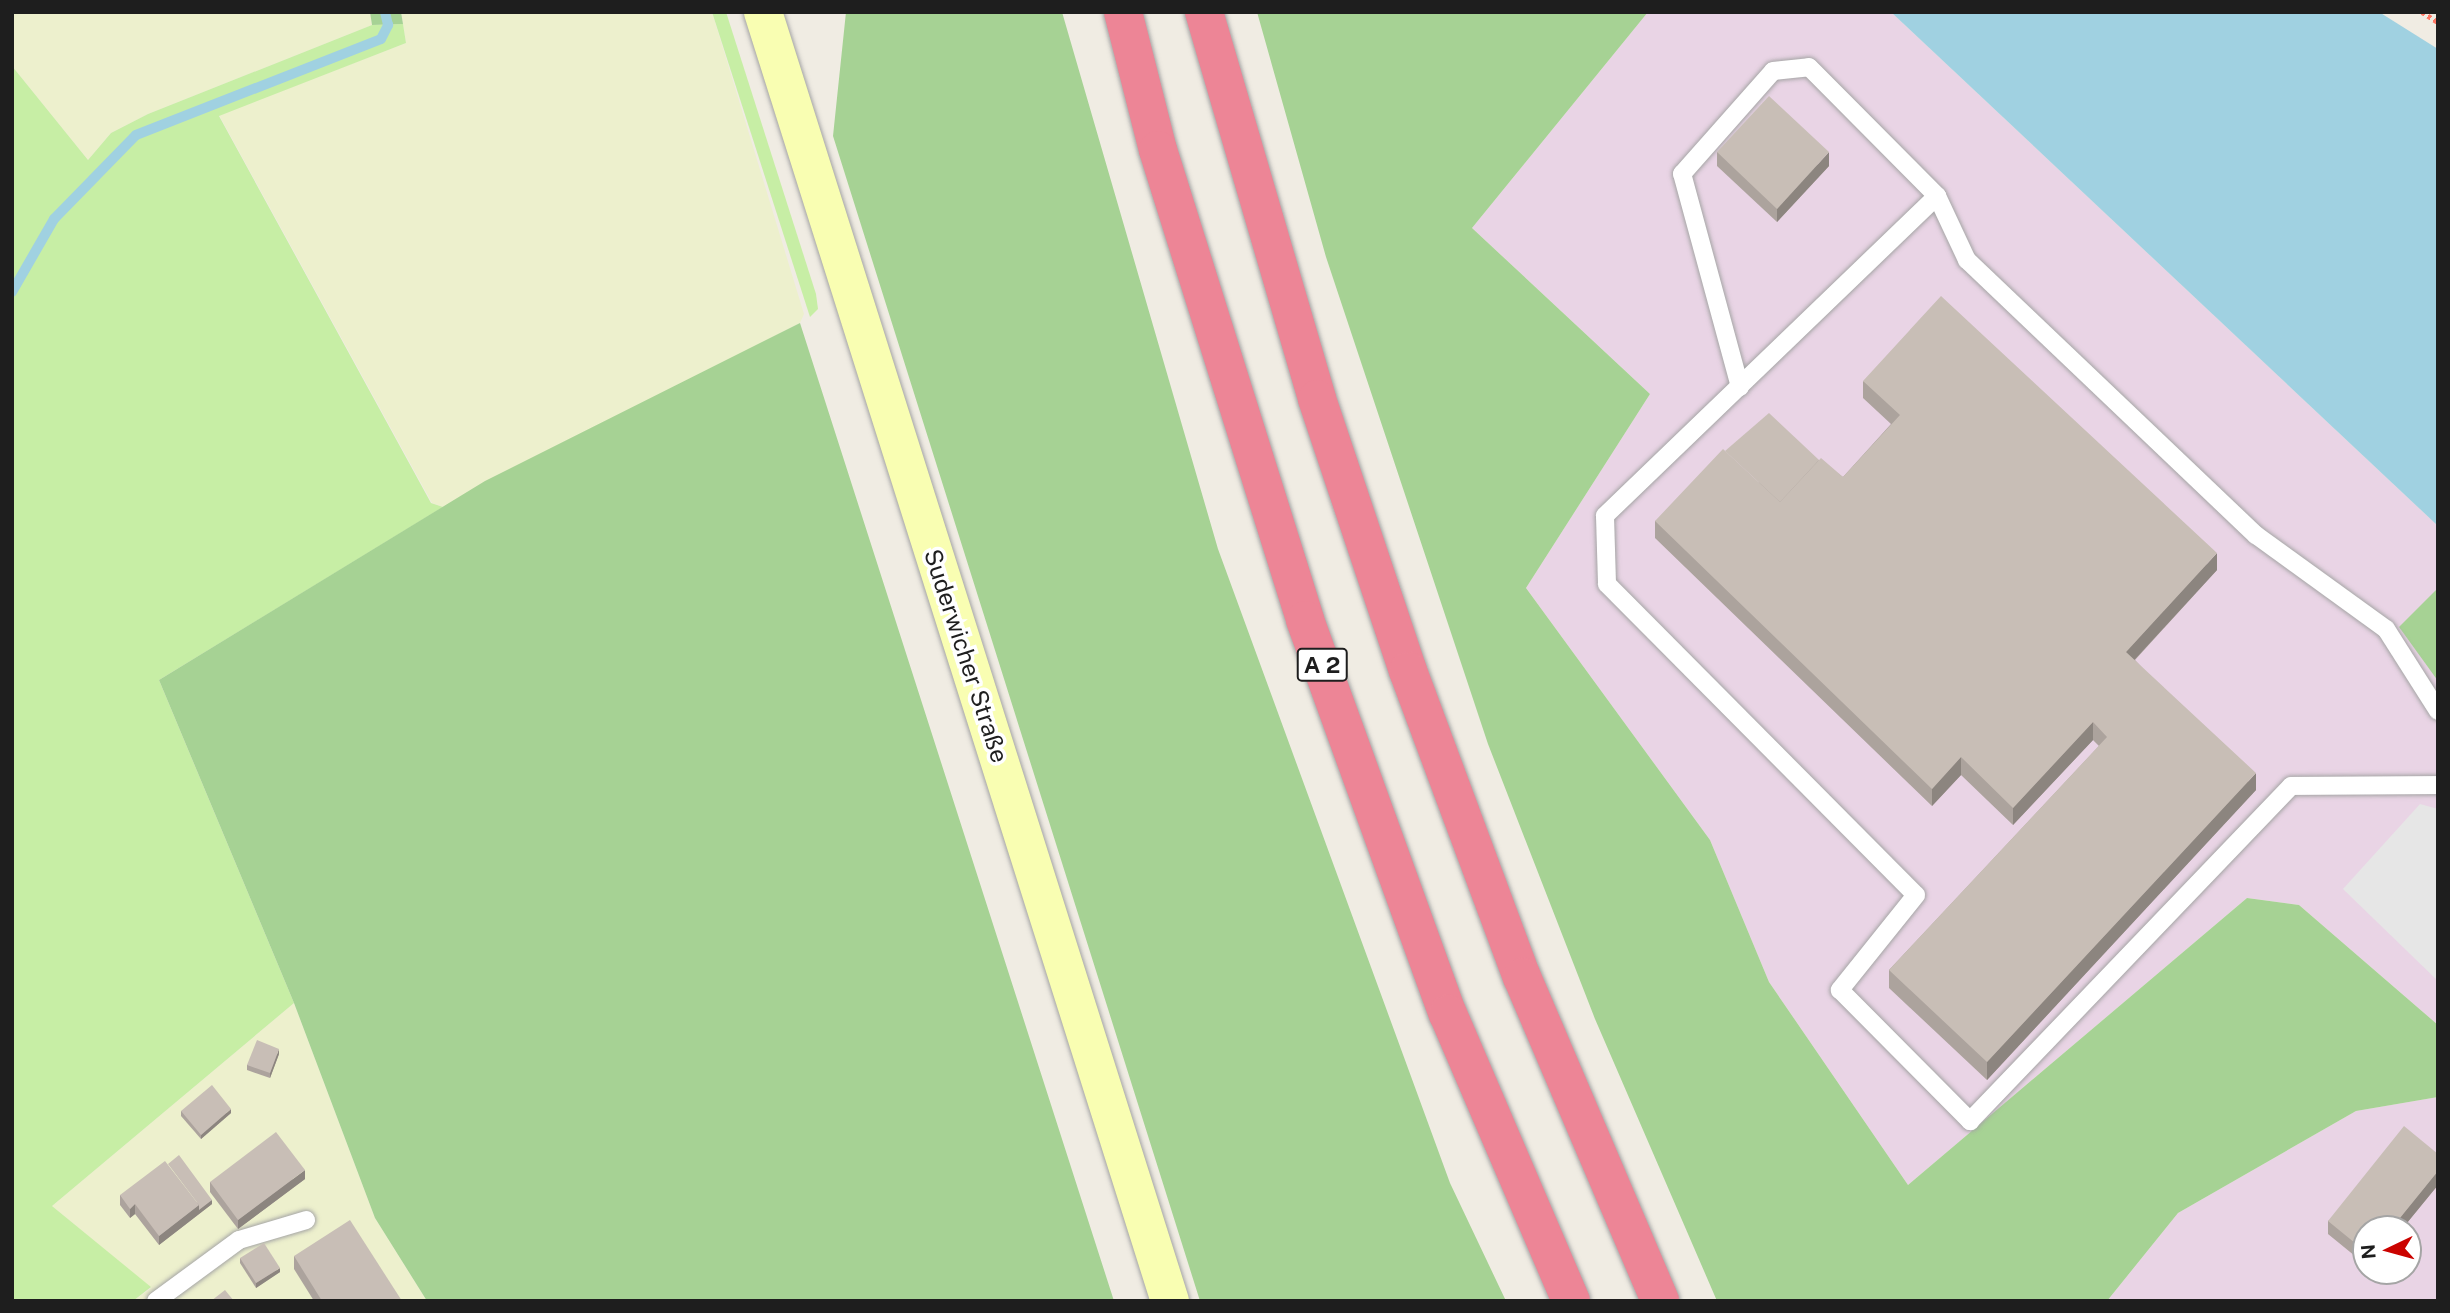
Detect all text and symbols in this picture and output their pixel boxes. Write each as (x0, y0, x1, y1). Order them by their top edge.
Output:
street label: Suderwicher Straße (918, 546, 1014, 766)
road number: A 2 (1296, 646, 1348, 684)
north arrow (2352, 1215, 2422, 1285)
text: N (2356, 1243, 2380, 1260)

